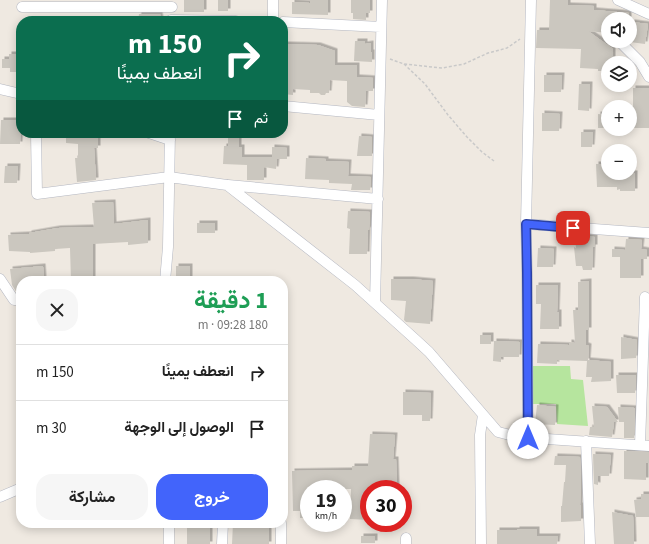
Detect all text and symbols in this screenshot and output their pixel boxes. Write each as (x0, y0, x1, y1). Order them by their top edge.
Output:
map controls (601, 12, 637, 180)
button: sound (601, 12, 637, 48)
text: 150 m (128, 24, 202, 64)
icon: right (216, 32, 268, 84)
button: layers (601, 56, 637, 92)
text: انعطف يمينًا (117, 61, 202, 86)
button: + (601, 100, 637, 136)
icon: arrive (224, 108, 246, 130)
text: ثم (254, 108, 268, 129)
button: − (601, 144, 637, 180)
pin (556, 211, 590, 245)
icon: arrive (562, 217, 584, 239)
text: 1 دقيقة (194, 283, 268, 318)
button: close (36, 289, 78, 331)
text: 180 m · 09:28 (198, 316, 268, 334)
text: انعطف يمينًا (162, 361, 234, 382)
text: 150 m (36, 362, 74, 383)
icon: right (246, 362, 268, 384)
text: الوصول إلى الوجهة (124, 417, 234, 438)
position arrow (507, 417, 549, 459)
text: 30 m (36, 418, 66, 439)
icon: arrive (246, 418, 268, 440)
button: مشاركة (36, 474, 148, 520)
button: خروج (156, 474, 268, 520)
speed limit sign: 30 (360, 480, 412, 532)
text: 19 (315, 487, 337, 515)
text: km/h (315, 509, 337, 523)

